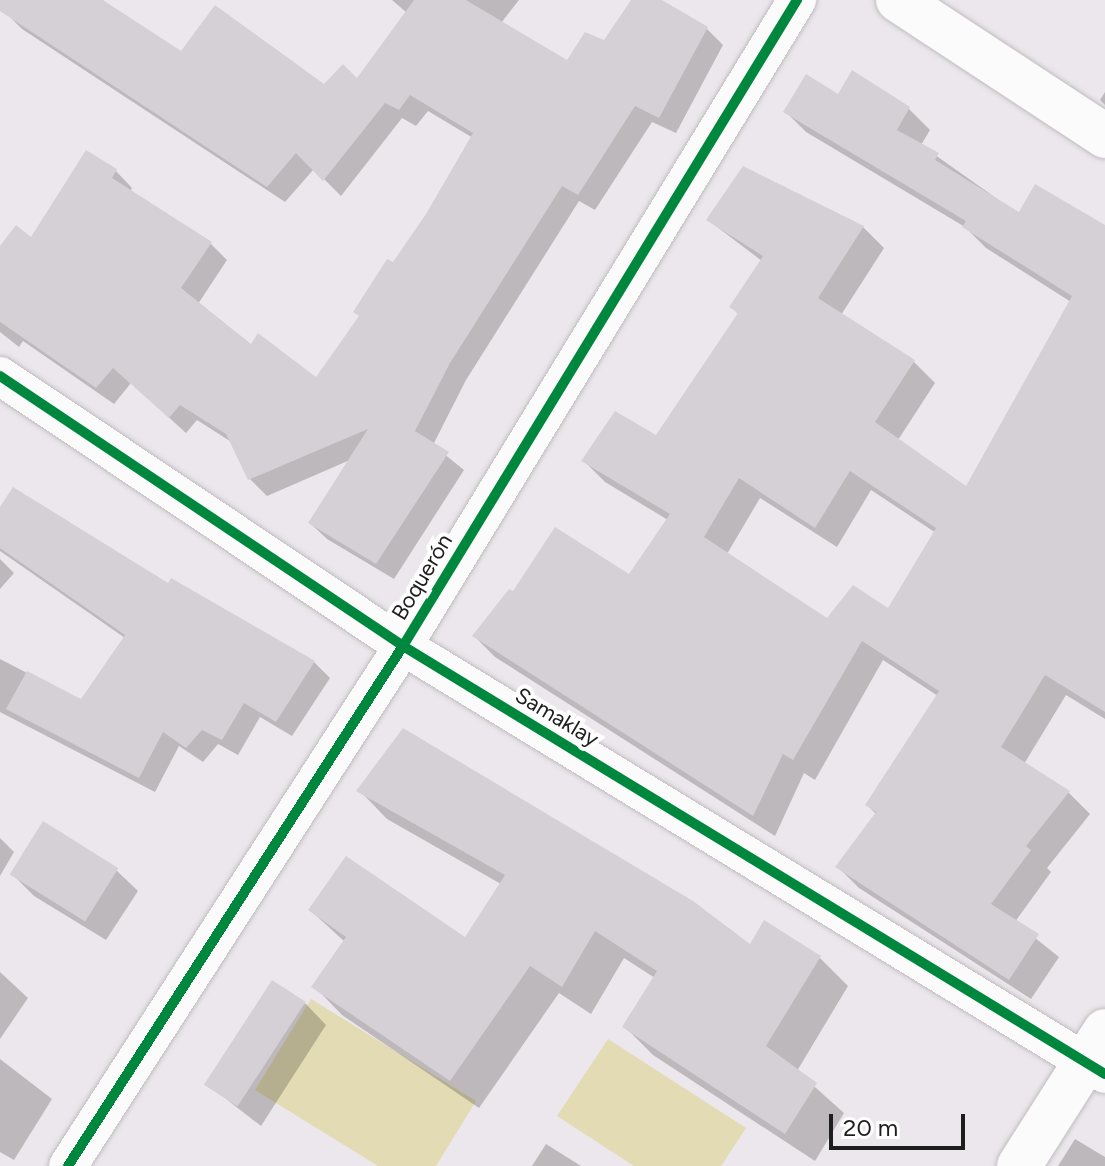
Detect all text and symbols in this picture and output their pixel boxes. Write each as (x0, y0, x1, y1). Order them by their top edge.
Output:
street label: Boquerón (386, 529, 458, 625)
street label: Samaklay (510, 682, 604, 752)
scale bar (833, 1098, 969, 1148)
text: 20 m (843, 1113, 898, 1142)

